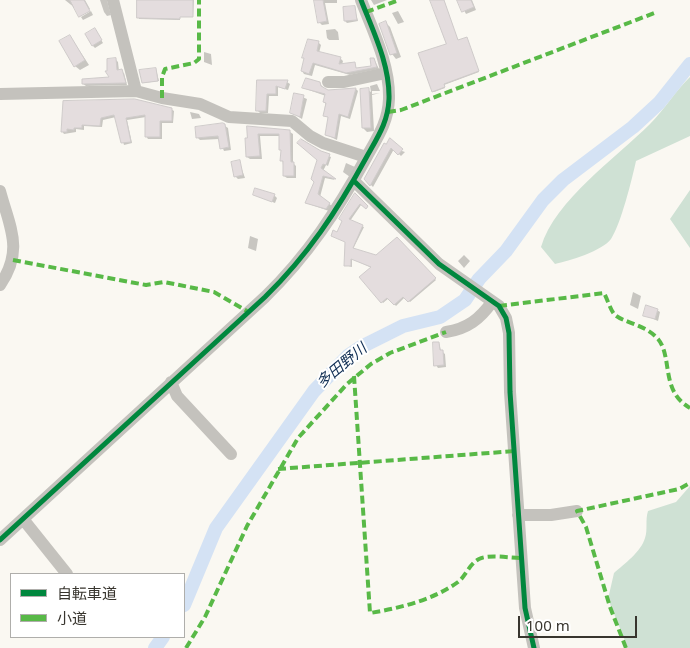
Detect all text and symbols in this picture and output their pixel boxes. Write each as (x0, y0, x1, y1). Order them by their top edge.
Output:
water label: 多田野川 (313, 340, 371, 392)
legend (10, 573, 185, 638)
text: 自転車道 (57, 583, 117, 603)
scale bar (520, 606, 639, 638)
text: 小道 (57, 608, 87, 628)
text: 100 m (526, 615, 570, 635)

